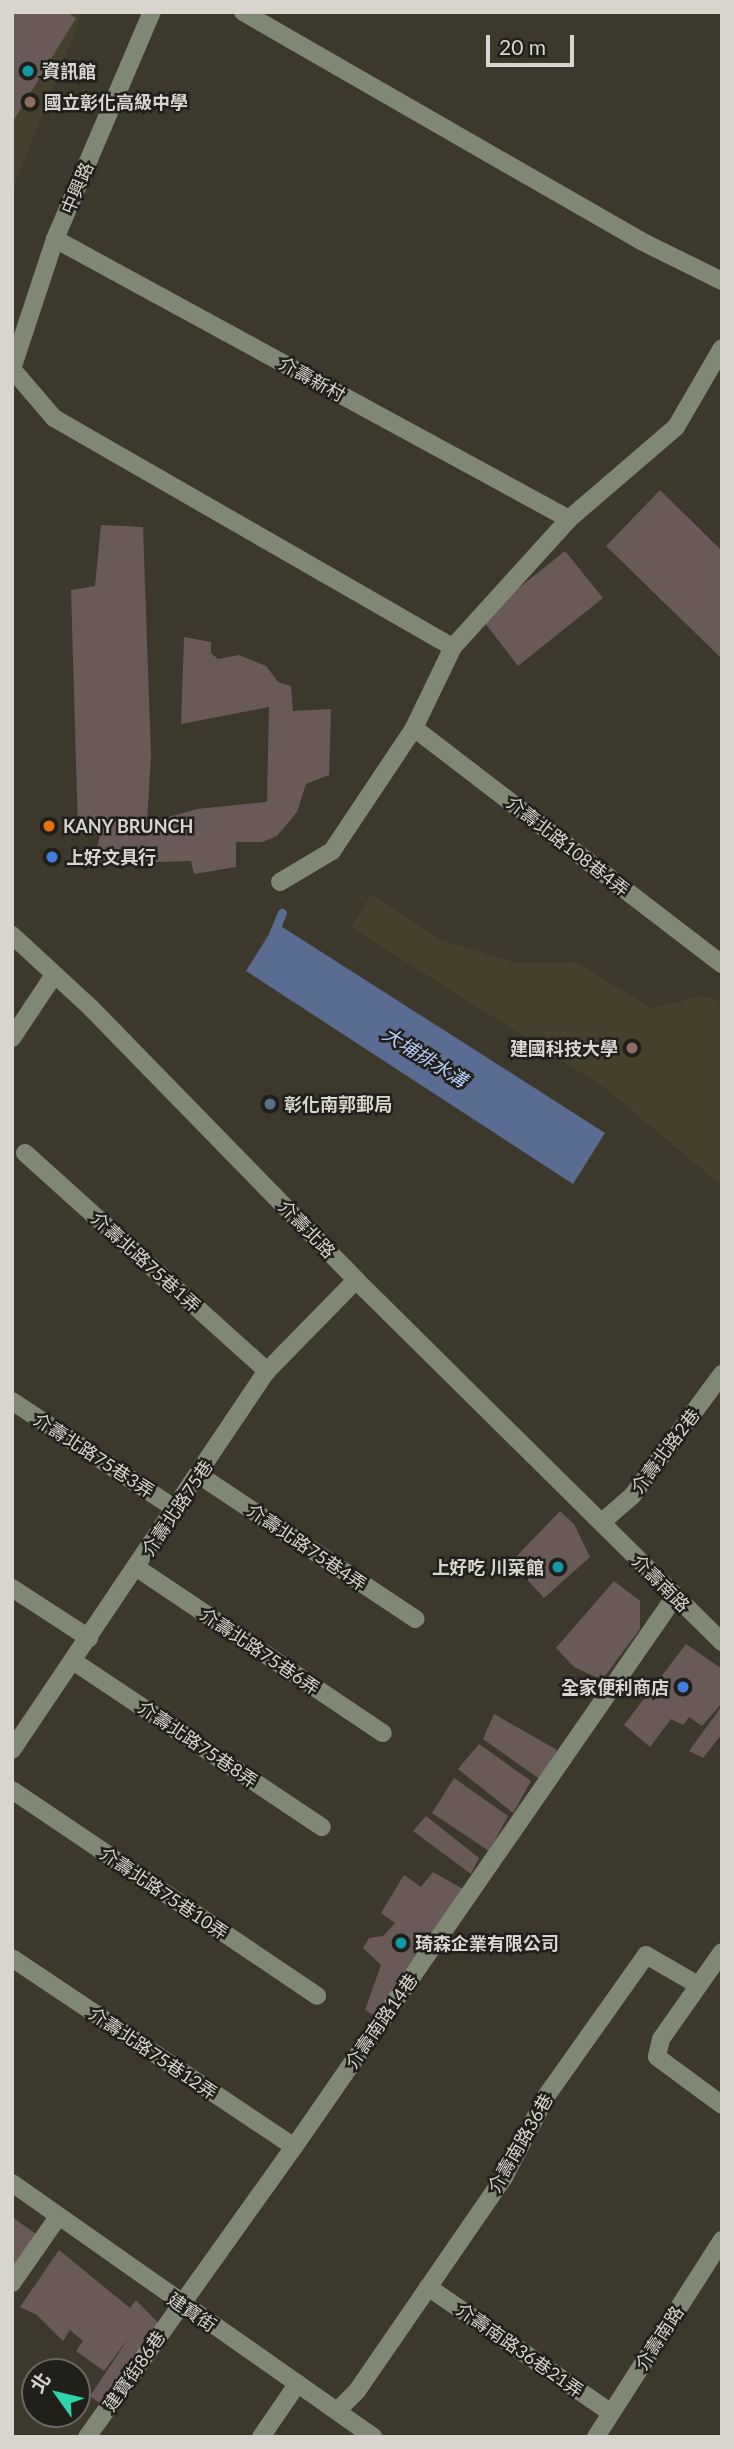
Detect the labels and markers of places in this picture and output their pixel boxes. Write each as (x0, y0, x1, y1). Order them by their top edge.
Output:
place label: 資訊館 (42, 60, 96, 82)
marker: 資訊館 (20, 63, 36, 79)
place label: 國立彰化高級中學 (44, 91, 188, 113)
marker: 國立彰化高級中學 (22, 94, 38, 110)
place label: KANY BRUNCH (63, 815, 194, 837)
marker: KANY BRUNCH (41, 818, 57, 834)
place label: 上好文具行 (66, 846, 156, 868)
marker: 上好文具行 (44, 849, 60, 865)
place label: 建國科技大學 (510, 1037, 618, 1059)
marker: 建國科技大學 (624, 1040, 640, 1056)
place label: 彰化南郭郵局 (284, 1093, 392, 1115)
marker: 彰化南郭郵局 (262, 1096, 278, 1112)
place label: 上好吃 川菜館 (432, 1556, 544, 1578)
marker: 上好吃 川菜館 (550, 1559, 566, 1575)
place label: 全家便利商店 (561, 1676, 669, 1698)
marker: 全家便利商店 (675, 1679, 691, 1695)
place label: 琦森企業有限公司 (415, 1932, 559, 1954)
marker: 琦森企業有限公司 (393, 1935, 409, 1951)

